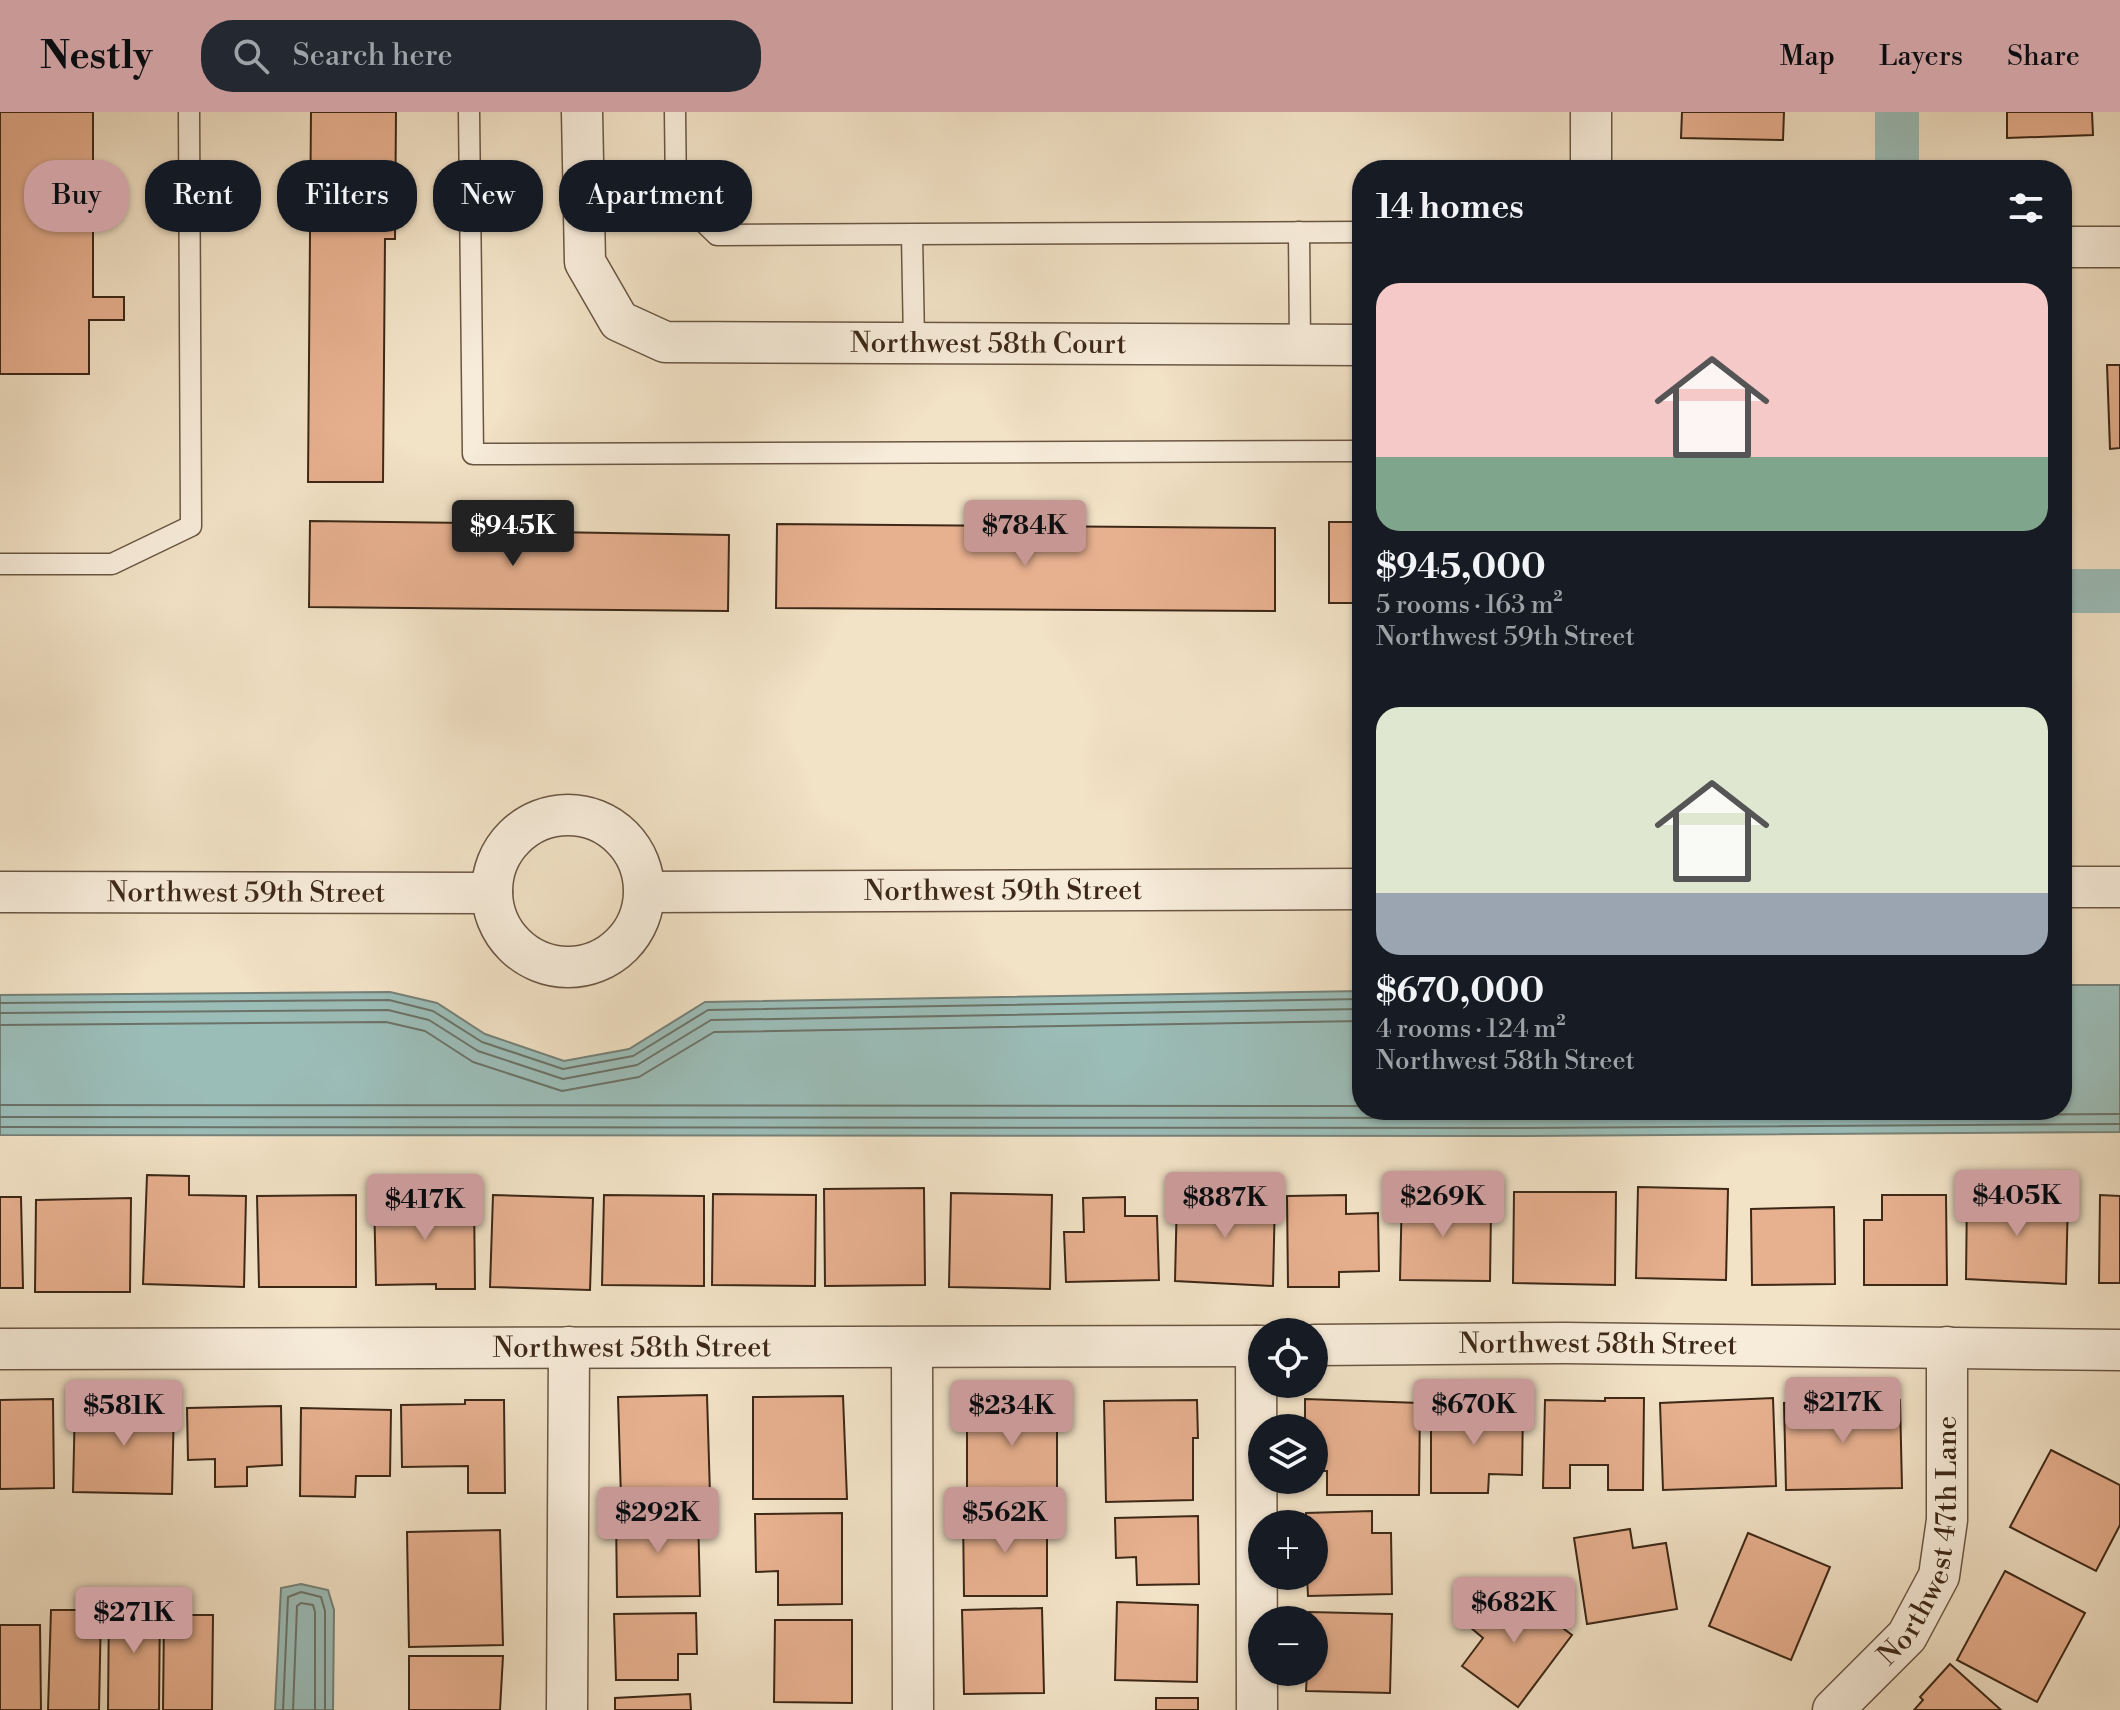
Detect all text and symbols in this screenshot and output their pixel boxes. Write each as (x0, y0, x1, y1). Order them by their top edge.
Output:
search box (201, 20, 761, 92)
text: Nestly (40, 33, 153, 80)
icon: search (229, 34, 273, 78)
text: Search here (293, 37, 453, 75)
text: Map (1780, 39, 1835, 74)
text: Layers (1879, 39, 1963, 74)
text: Share (2007, 39, 2080, 74)
chip: Buy (24, 160, 129, 232)
chip: Rent (145, 160, 261, 232)
chip: Filters (277, 160, 417, 232)
chip: New (433, 160, 543, 232)
chip: Apartment (559, 160, 752, 232)
icon: filters (2004, 186, 2048, 230)
text: 14 homes (1376, 187, 1524, 229)
street label: Northwest 58th Court (850, 325, 1127, 361)
icon: home (1640, 335, 1784, 479)
pin: $945K (457, 500, 569, 568)
pin: $784K (969, 500, 1081, 568)
text: $945K (470, 510, 556, 542)
text: $784K (982, 510, 1068, 542)
text: $945,000 (1376, 547, 1546, 589)
text: 5 rooms · 163 m² (1376, 589, 1563, 621)
text: Northwest 59th Street (1376, 621, 1635, 653)
icon: home (1640, 759, 1784, 903)
street label: Northwest 59th Street (864, 872, 1142, 909)
street label: Northwest 59th Street (107, 875, 385, 910)
text: $670,000 (1376, 971, 1544, 1013)
text: 4 rooms · 124 m² (1376, 1013, 1566, 1045)
text: Northwest 58th Street (1376, 1045, 1635, 1077)
pin: $405K (1961, 1170, 2073, 1238)
pin: $269K (1387, 1171, 1499, 1239)
pin: $887K (1169, 1172, 1281, 1240)
pin: $417K (369, 1174, 481, 1242)
text: $405K (1973, 1180, 2061, 1212)
text: $269K (1400, 1181, 1486, 1213)
text: $887K (1183, 1182, 1267, 1214)
text: $417K (385, 1184, 465, 1216)
map controls (1248, 1318, 1328, 1686)
button: locate (1248, 1318, 1328, 1398)
street label: Northwest 58th Street (1458, 1325, 1738, 1363)
street label: Northwest 58th Street (493, 1330, 772, 1365)
pin: $217K (1787, 1377, 1899, 1445)
pin: $670K (1418, 1379, 1530, 1447)
pin: $581K (68, 1380, 180, 1448)
pin: $234K (956, 1380, 1068, 1448)
text: $217K (1803, 1387, 1883, 1419)
text: $670K (1431, 1389, 1517, 1421)
text: $581K (83, 1390, 165, 1422)
text: $234K (969, 1390, 1055, 1422)
button: layers (1248, 1414, 1328, 1494)
street label: Northwest 47th Lane (1870, 1416, 1965, 1673)
pin: $292K (602, 1487, 714, 1555)
pin: $562K (949, 1487, 1061, 1555)
text: $292K (615, 1497, 701, 1529)
text: $562K (962, 1497, 1048, 1529)
button: + (1248, 1510, 1328, 1590)
pin: $682K (1458, 1577, 1570, 1645)
pin: $271K (78, 1587, 190, 1655)
text: $682K (1471, 1587, 1557, 1619)
text: $271K (93, 1597, 175, 1629)
button: − (1248, 1606, 1328, 1686)

